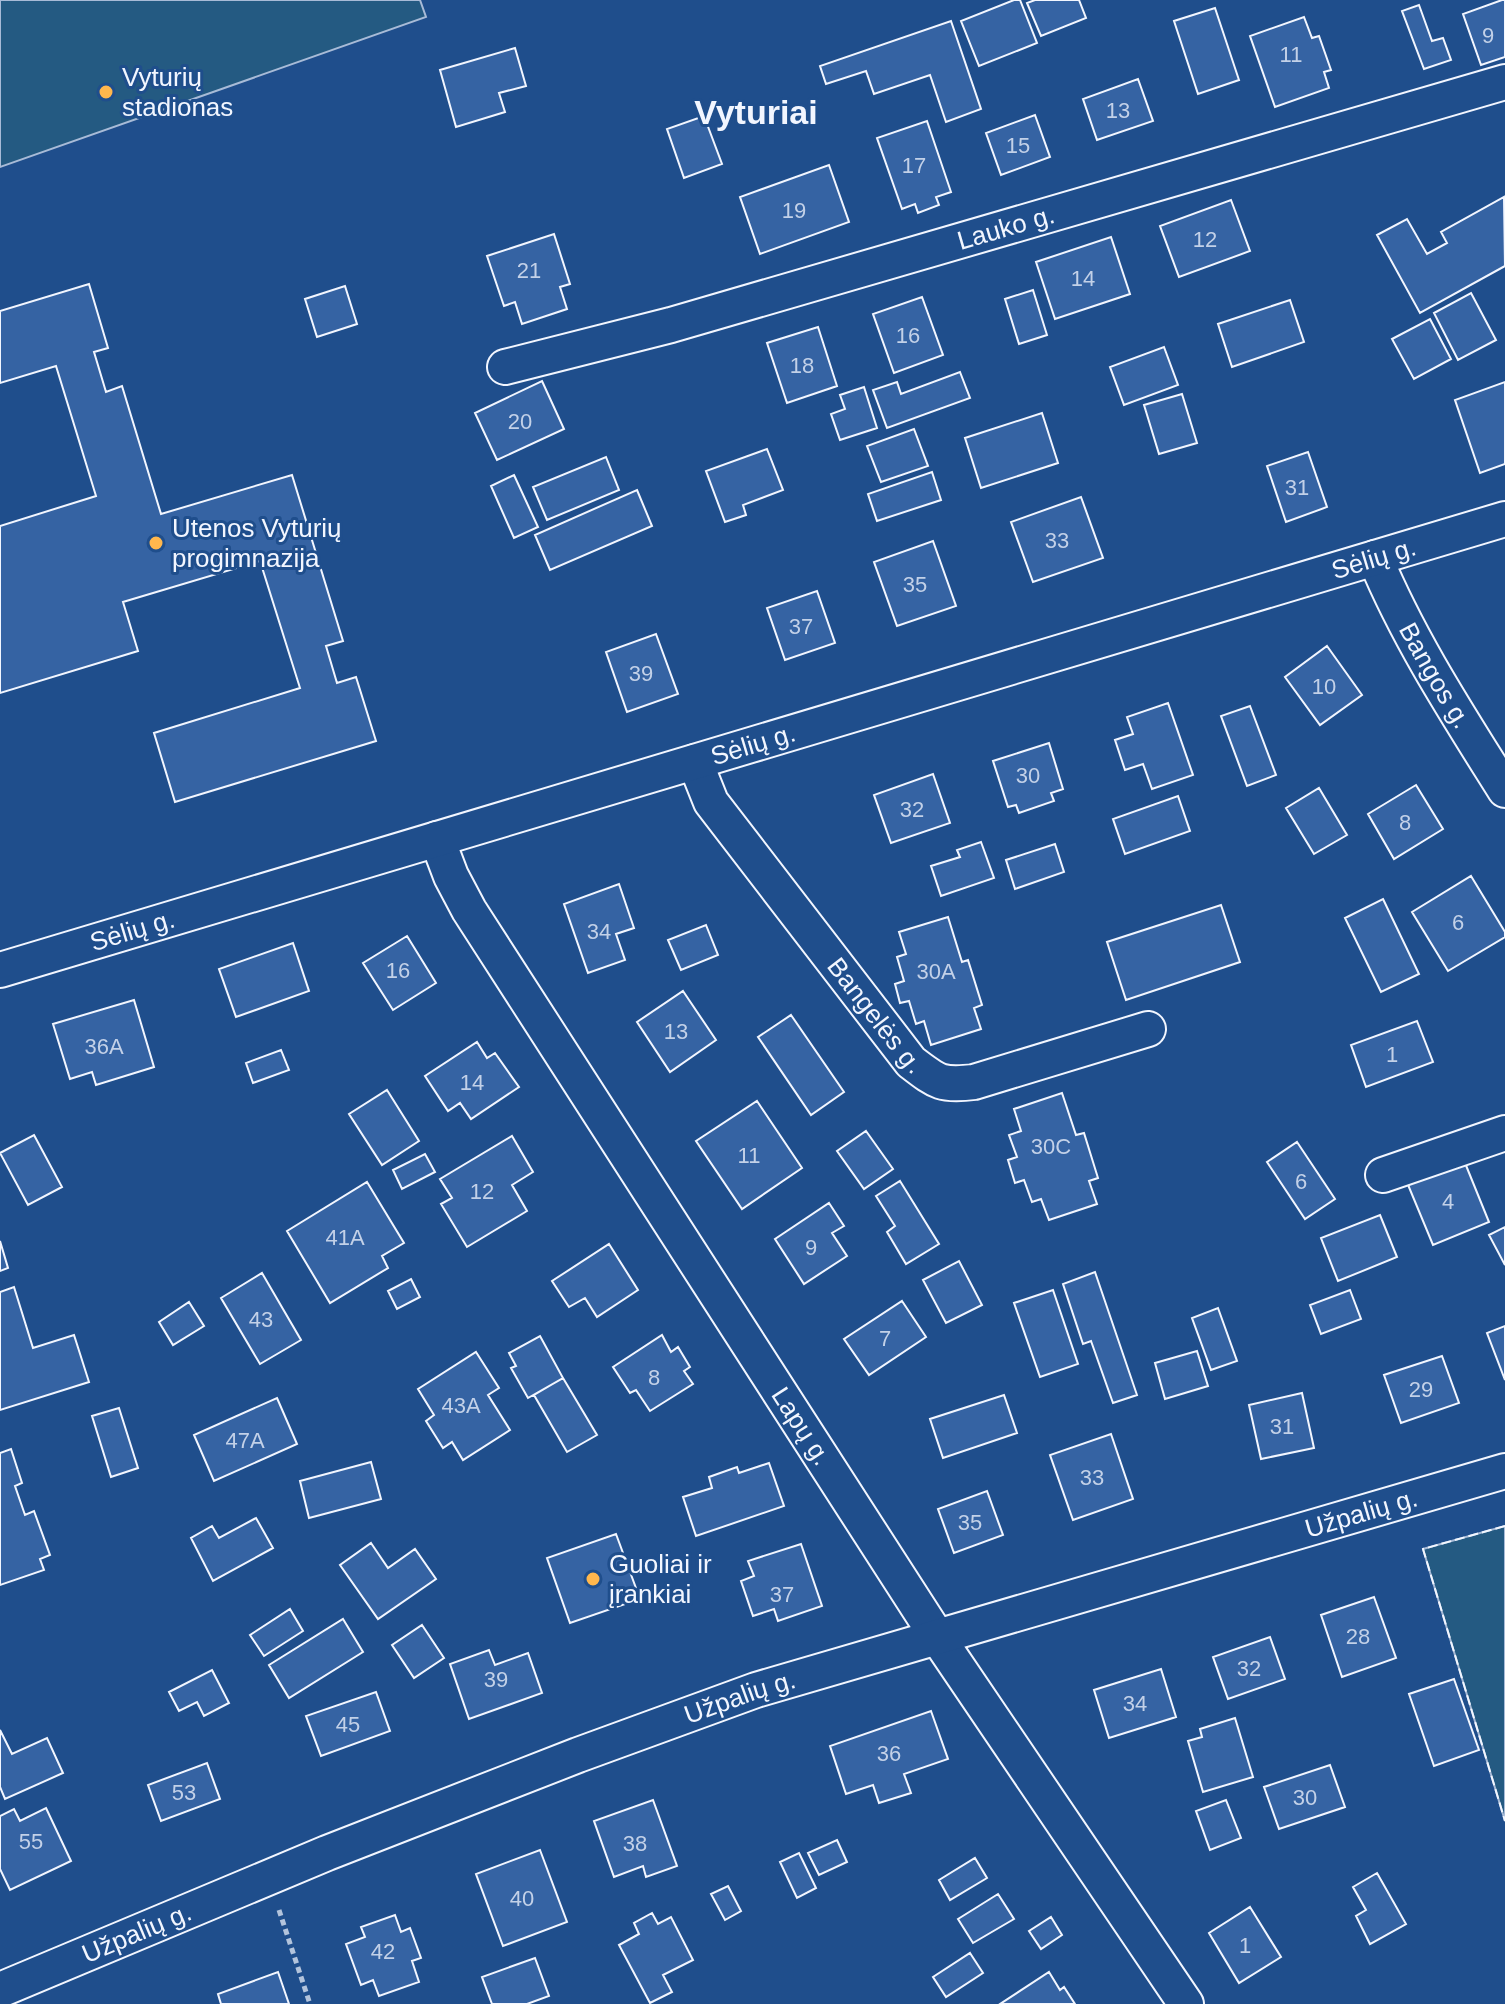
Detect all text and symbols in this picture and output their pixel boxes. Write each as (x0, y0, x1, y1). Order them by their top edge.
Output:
house number: 9 (1482, 23, 1494, 48)
house number: 11 (1280, 42, 1302, 67)
place label: Vyturių stadionas (122, 62, 233, 122)
marker: Vyturių stadionas (97, 83, 115, 101)
district label: Vyturiai (694, 93, 818, 131)
house number: 13 (1106, 98, 1130, 123)
house number: 15 (1006, 133, 1030, 158)
house number: 17 (902, 153, 926, 178)
house number: 19 (782, 198, 806, 223)
street label: Lauko g. (954, 199, 1058, 256)
house number: 12 (1193, 227, 1217, 252)
house number: 21 (517, 258, 541, 283)
house number: 14 (1071, 266, 1095, 291)
house number: 16 (896, 323, 920, 348)
house number: 18 (790, 353, 814, 378)
house number: 20 (508, 409, 532, 434)
house number: 31 (1285, 475, 1309, 500)
place label: Utenos Vyturių progimnazija (172, 513, 342, 573)
house number: 33 (1045, 528, 1069, 553)
street label: Sėlių g. (1328, 532, 1420, 585)
marker: Utenos Vyturių progimnazija (147, 534, 165, 552)
house number: 35 (903, 572, 927, 597)
house number: 37 (789, 614, 813, 639)
street label: Bangos g. (1393, 617, 1478, 734)
house number: 39 (629, 661, 653, 686)
house number: 10 (1312, 674, 1336, 699)
street label: Sėlių g. (707, 718, 799, 771)
house number: 30 (1016, 763, 1040, 788)
house number: 32 (900, 797, 924, 822)
house number: 8 (1399, 810, 1411, 835)
street label: Sėlių g. (86, 904, 178, 957)
house number: 6 (1452, 910, 1464, 935)
house number: 34 (587, 919, 611, 944)
street label: Bangelės g. (821, 952, 928, 1080)
house number: 16 (386, 958, 410, 983)
house number: 30A (916, 959, 956, 984)
house number: 13 (664, 1019, 688, 1044)
house number: 36A (84, 1034, 124, 1059)
house number: 1 (1386, 1042, 1398, 1067)
house number: 14 (460, 1070, 484, 1095)
house number: 30C (1031, 1134, 1071, 1159)
house number: 11 (738, 1143, 760, 1168)
house number: 6 (1295, 1169, 1307, 1194)
house number: 12 (470, 1179, 494, 1204)
house number: 4 (1442, 1189, 1454, 1214)
house number: 41A (325, 1225, 365, 1250)
house number: 9 (805, 1235, 817, 1260)
house number: 43 (249, 1307, 273, 1332)
house number: 7 (879, 1326, 891, 1351)
house number: 8 (648, 1365, 660, 1390)
house number: 29 (1409, 1377, 1433, 1402)
street label: Lapų g. (765, 1382, 838, 1471)
house number: 43A (441, 1393, 481, 1418)
house number: 31 (1270, 1414, 1294, 1439)
house number: 47A (225, 1428, 265, 1453)
house number: 33 (1080, 1465, 1104, 1490)
street label: Užpalių g. (1301, 1482, 1421, 1544)
house number: 35 (958, 1510, 982, 1535)
place label: Guoliai ir įrankiai (609, 1549, 712, 1609)
marker: Guoliai ir įrankiai (584, 1570, 602, 1588)
house number: 37 (770, 1582, 794, 1607)
house number: 28 (1346, 1624, 1370, 1649)
house number: 32 (1237, 1656, 1261, 1681)
street label: Užpalių g. (680, 1664, 799, 1730)
house number: 39 (484, 1667, 508, 1692)
house number: 34 (1123, 1691, 1147, 1716)
house number: 45 (336, 1712, 360, 1737)
house number: 36 (877, 1741, 901, 1766)
house number: 53 (172, 1780, 196, 1805)
house number: 30 (1293, 1785, 1317, 1810)
house number: 55 (19, 1829, 43, 1854)
house number: 38 (623, 1831, 647, 1856)
house number: 40 (510, 1886, 534, 1911)
street label: Užpalių g. (77, 1897, 196, 1969)
house number: 1 (1239, 1933, 1251, 1958)
house number: 42 (371, 1939, 395, 1964)

